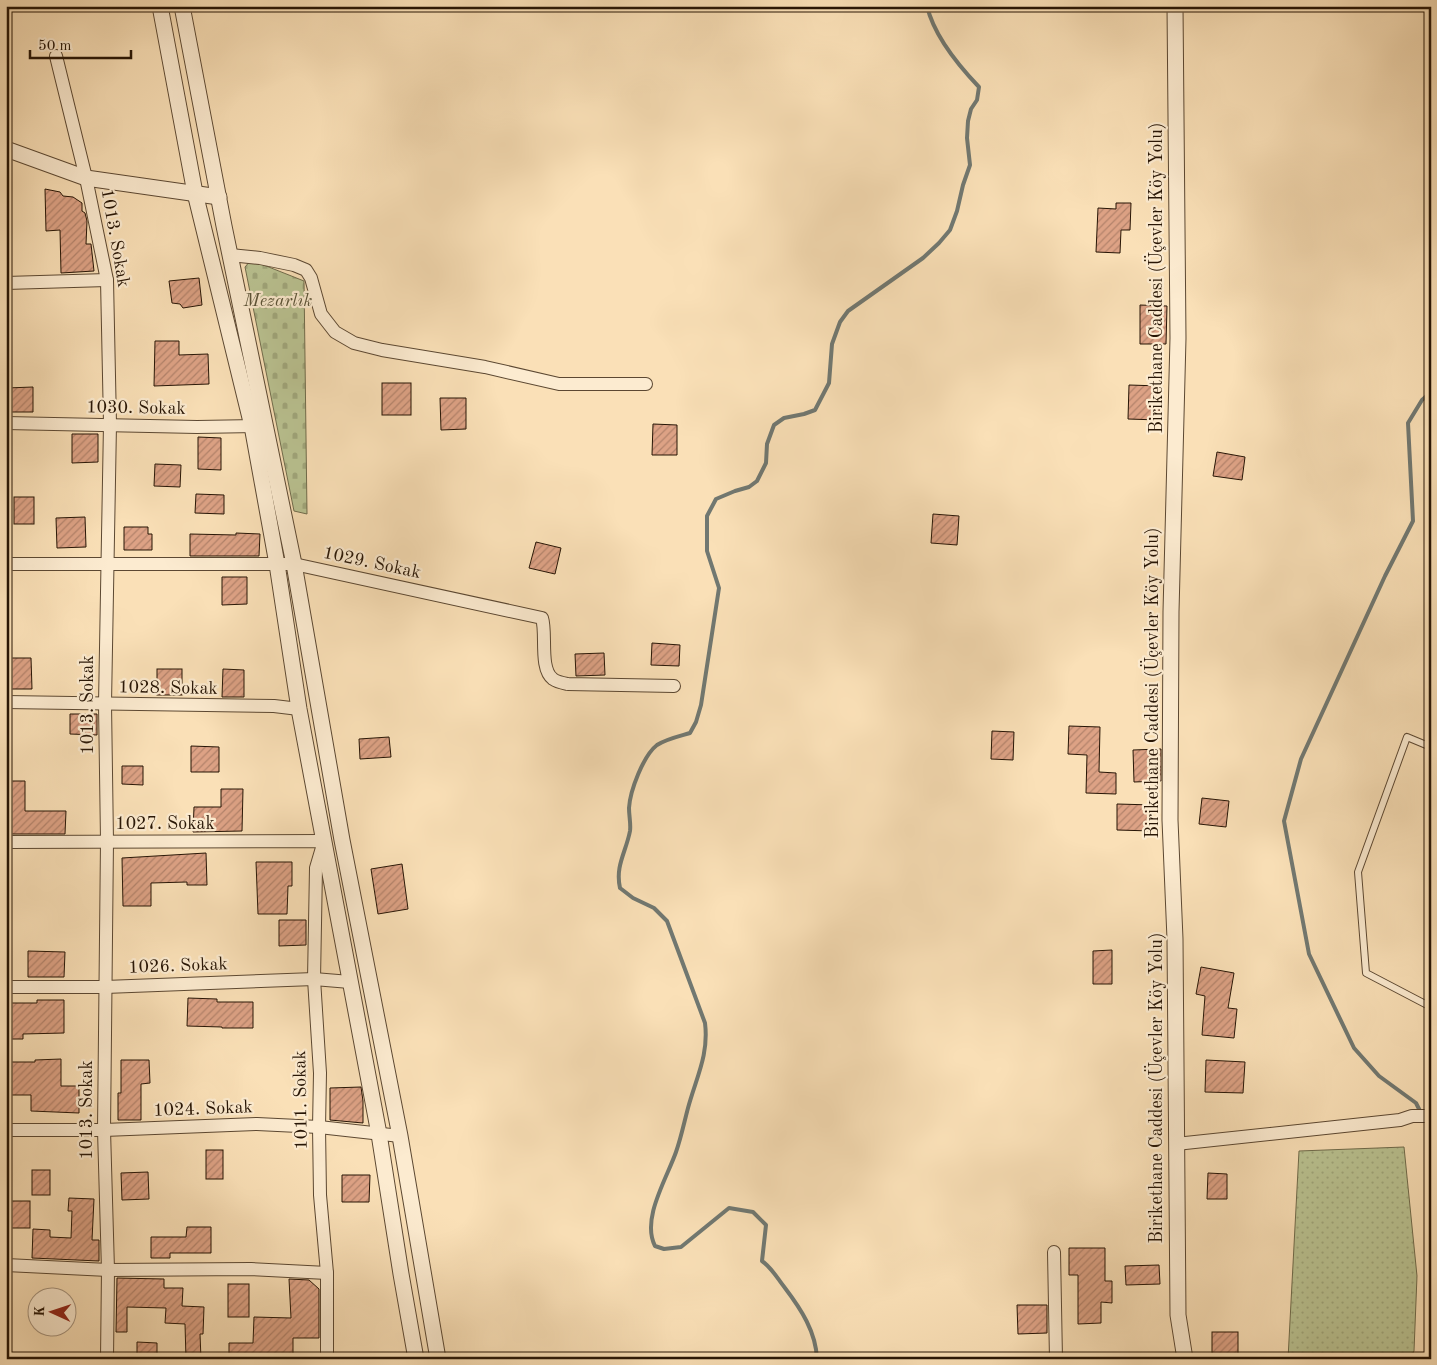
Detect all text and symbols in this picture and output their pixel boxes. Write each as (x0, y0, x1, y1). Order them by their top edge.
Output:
scale bar (30, 28, 131, 60)
text: 50 m (38, 39, 72, 54)
street label: Birikethane Caddesi (Üçevler Köy Yolu) (1144, 123, 1166, 433)
street label: 1013. Sokak (97, 187, 133, 289)
park label: Mezarlık (243, 292, 313, 310)
street label: 1030. Sokak (86, 398, 186, 418)
street label: Birikethane Caddesi (Üçevler Köy Yolu) (1140, 528, 1162, 838)
street label: 1029. Sokak (321, 544, 423, 582)
street label: 1013. Sokak (79, 655, 97, 755)
street label: 1028. Sokak (118, 678, 218, 698)
street label: 1027. Sokak (115, 815, 215, 833)
street label: Birikethane Caddesi (Üçevler Köy Yolu) (1144, 933, 1166, 1243)
street label: 1026. Sokak (128, 955, 228, 977)
street label: 1011. Sokak (291, 1050, 311, 1150)
street label: 1013. Sokak (78, 1060, 96, 1160)
street label: 1024. Sokak (153, 1098, 253, 1120)
north arrow (28, 1288, 78, 1338)
text: K (33, 1305, 47, 1317)

